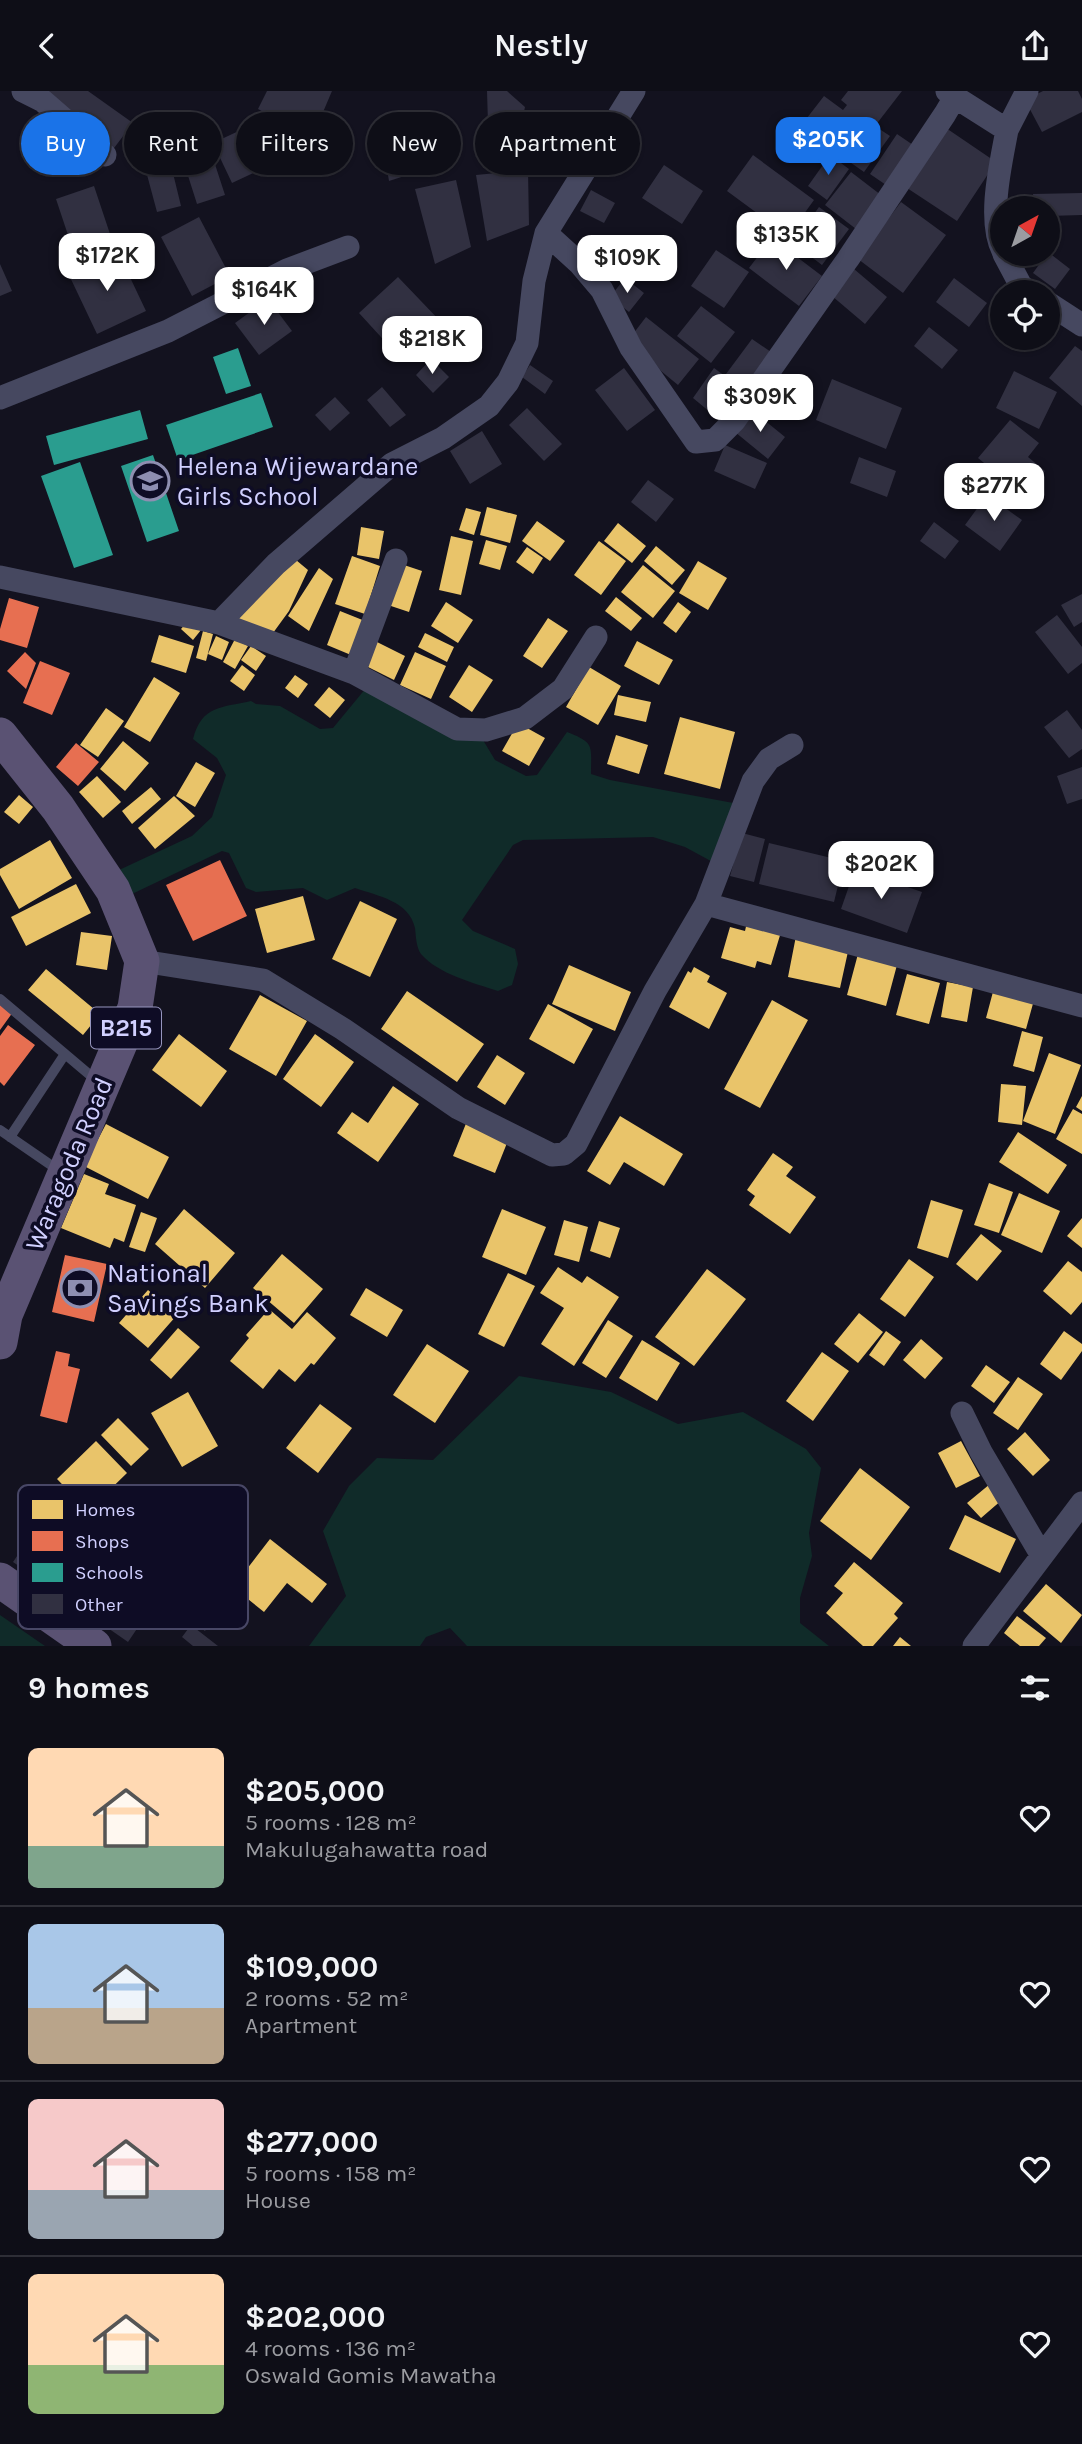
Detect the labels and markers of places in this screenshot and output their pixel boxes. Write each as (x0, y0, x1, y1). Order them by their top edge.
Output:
pin: $205K (779, 118, 877, 177)
pin: $135K (737, 213, 835, 272)
pin: $172K (58, 233, 156, 293)
pin: $109K (578, 235, 676, 295)
pin: $164K (215, 267, 313, 327)
pin: $218K (383, 317, 481, 376)
pin: $309K (711, 375, 809, 434)
place label: Helena Wijewardane Girls School (177, 451, 418, 512)
school or university icon: Helena Wijewardane Girls School (129, 460, 171, 502)
pin: $277K (945, 463, 1043, 523)
pin: $202K (832, 841, 930, 901)
place label: National Savings Bank (107, 1258, 269, 1319)
bank icon: National Savings Bank (59, 1267, 101, 1309)

